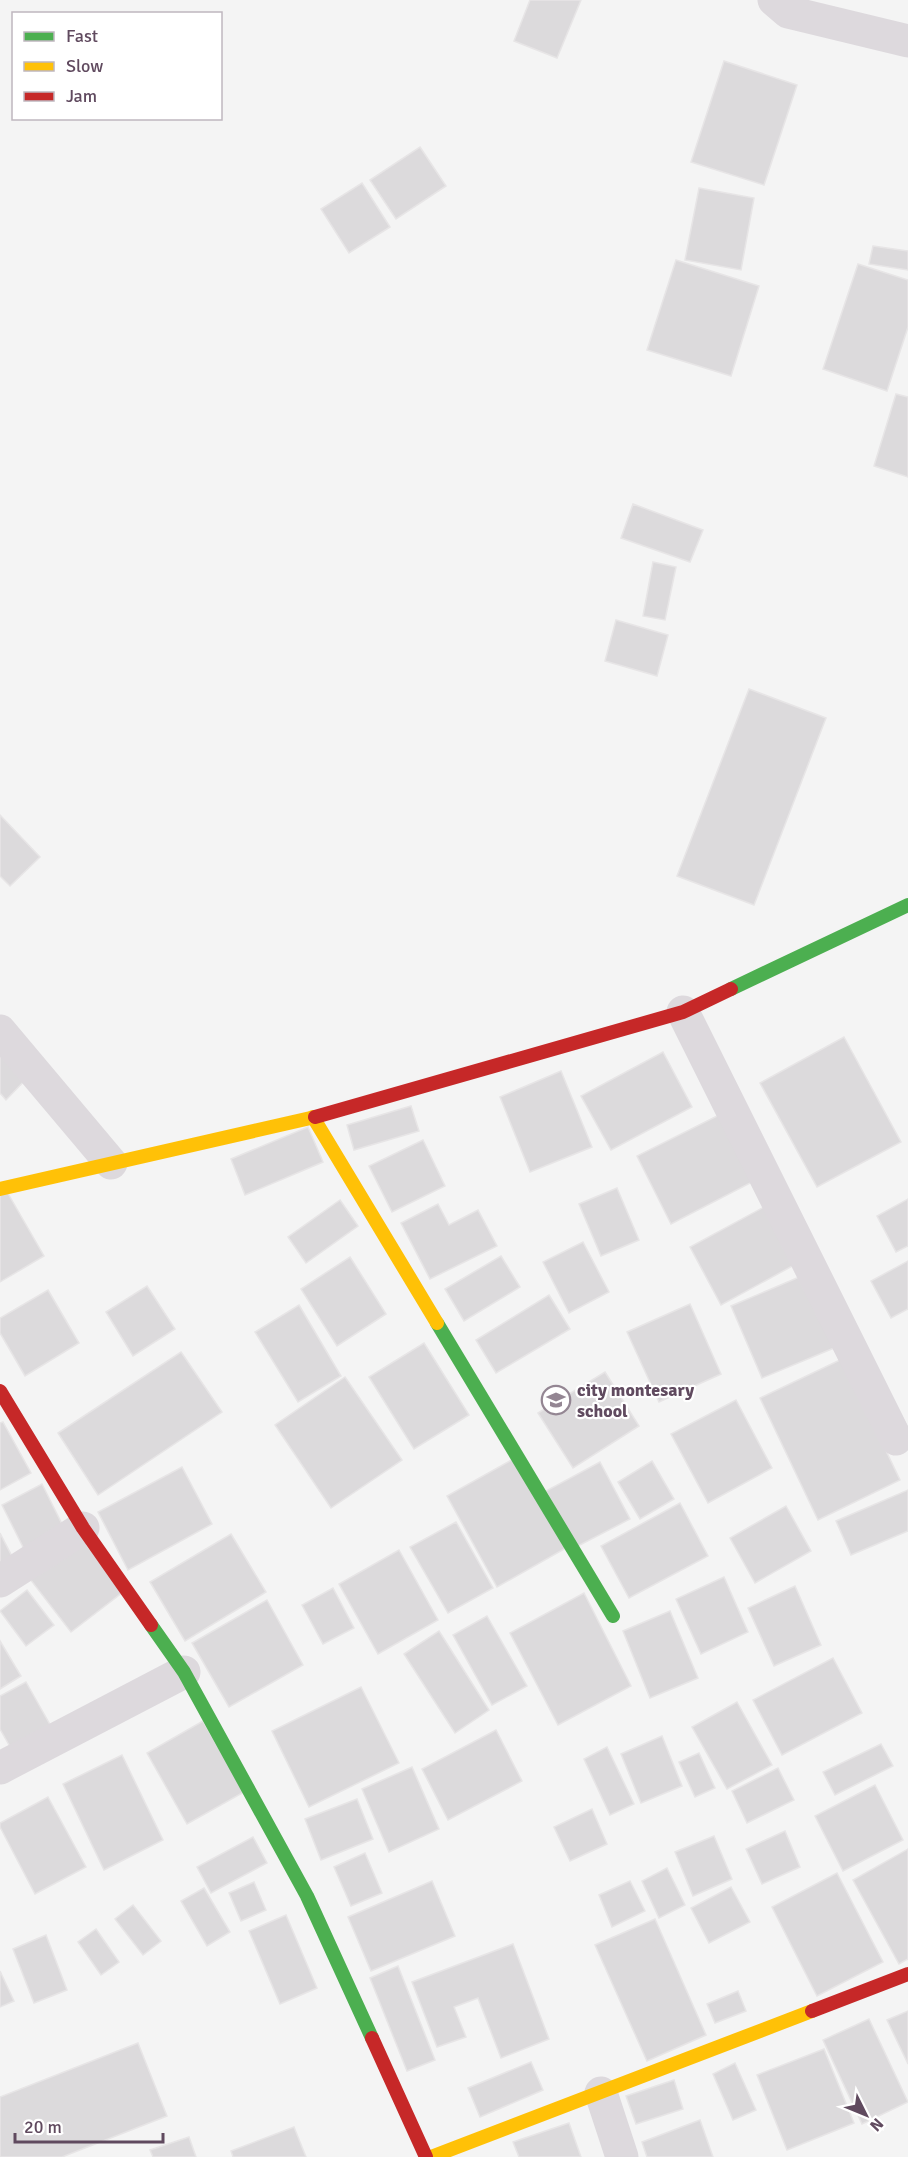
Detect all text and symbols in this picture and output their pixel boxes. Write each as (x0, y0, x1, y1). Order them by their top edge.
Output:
legend (12, 12, 222, 120)
text: Fast (66, 25, 98, 47)
text: Slow (66, 55, 103, 77)
text: Jam (66, 85, 97, 107)
place label: city montesary school (577, 1379, 694, 1422)
school or university icon: city montesary school (540, 1384, 572, 1416)
north arrow (836, 2085, 896, 2145)
scale bar (15, 2106, 164, 2144)
text: N (865, 2114, 887, 2135)
text: 20 m (24, 2116, 62, 2138)

